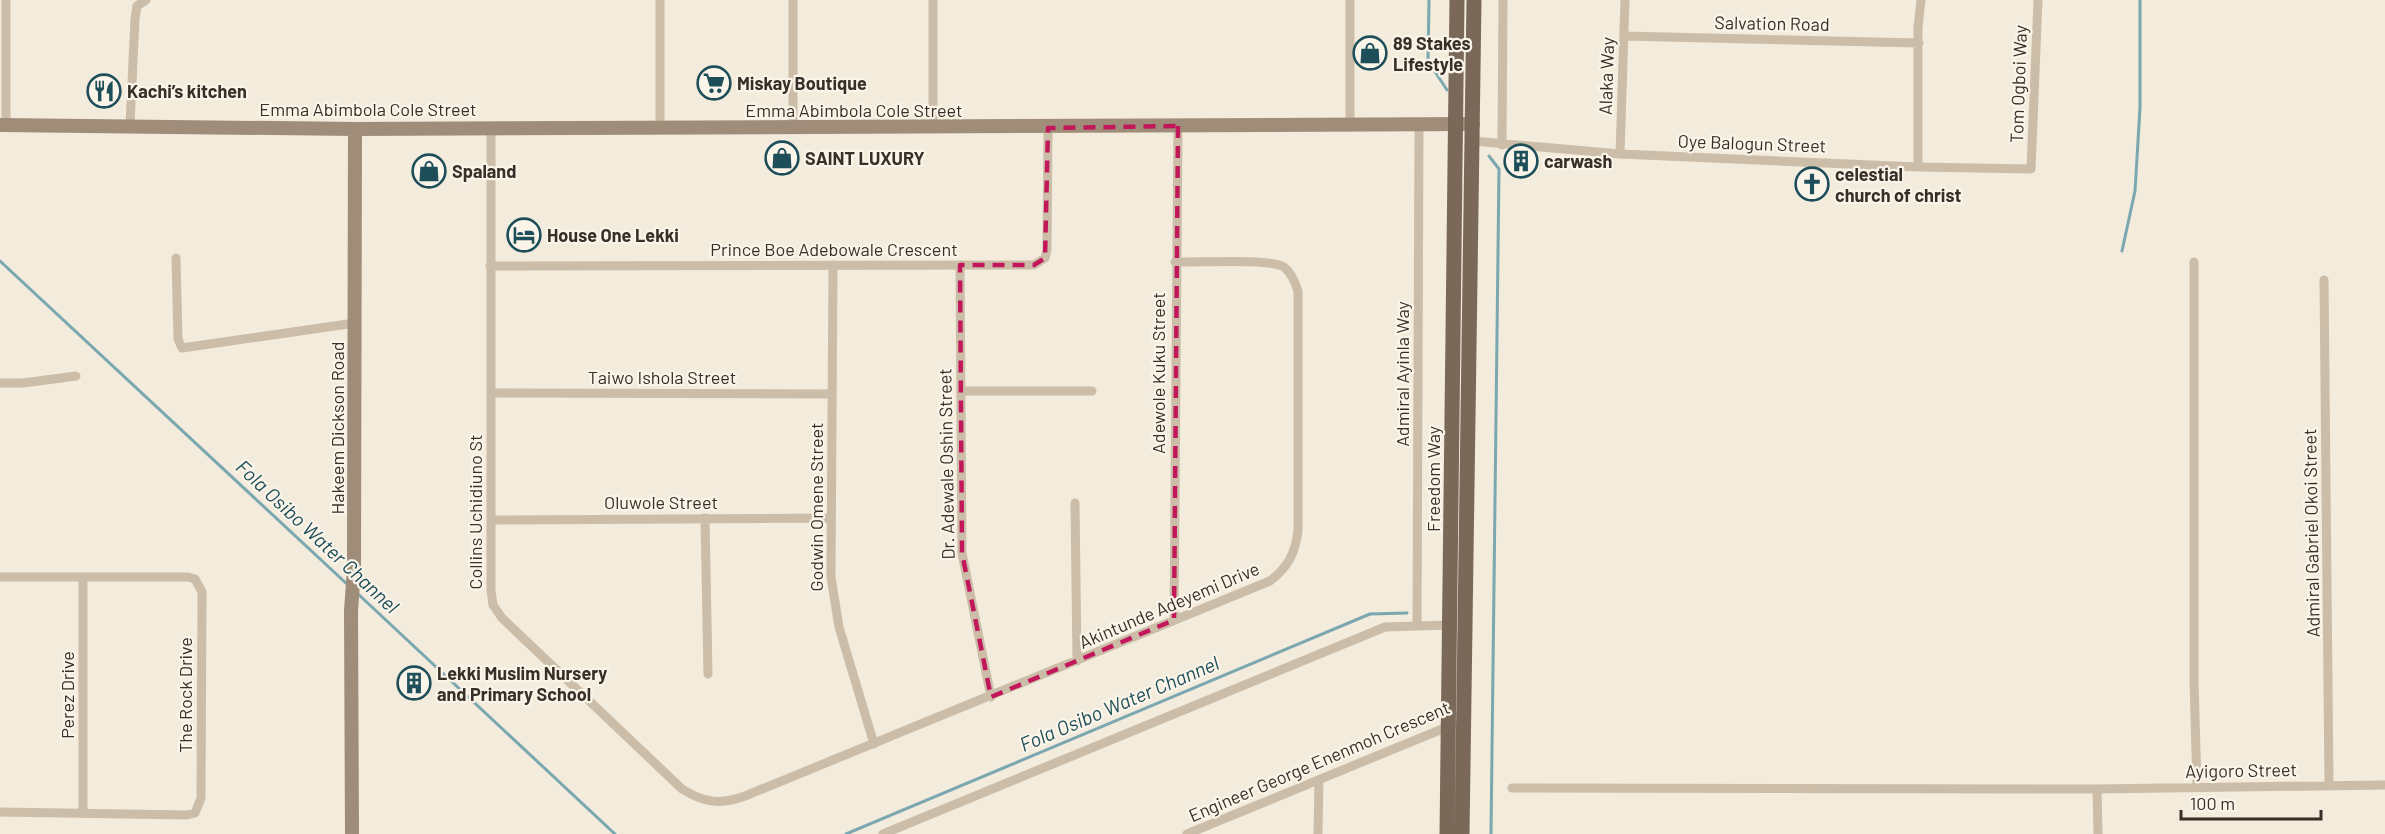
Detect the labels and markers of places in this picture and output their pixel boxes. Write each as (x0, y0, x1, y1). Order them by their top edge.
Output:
place label: 89 Stakes Lifestyle (1393, 32, 1470, 75)
shop icon: 89 Stakes Lifestyle (1352, 35, 1388, 71)
supermarket icon: Miskay Boutique (696, 65, 732, 101)
place label: Miskay Boutique (737, 72, 867, 94)
restaurant icon: Kachi’s kitchen (86, 73, 122, 109)
place label: Kachi’s kitchen (127, 80, 247, 102)
shop icon: SAINT LUXURY (764, 140, 800, 176)
building icon: carwash (1503, 143, 1539, 179)
place label: SAINT LUXURY (805, 147, 925, 169)
place label: carwash (1544, 150, 1612, 172)
shop icon: Spaland (411, 153, 447, 189)
place label: Spaland (452, 160, 516, 182)
place label: celestial church of christ (1835, 163, 1961, 206)
church icon: celestial church of christ (1794, 166, 1830, 202)
hotel icon: House One Lekki (506, 217, 542, 253)
place label: House One Lekki (547, 224, 679, 246)
place label: Lekki Muslim Nursery and Primary School (437, 662, 607, 705)
building icon: Lekki Muslim Nursery and Primary School (396, 665, 432, 701)

